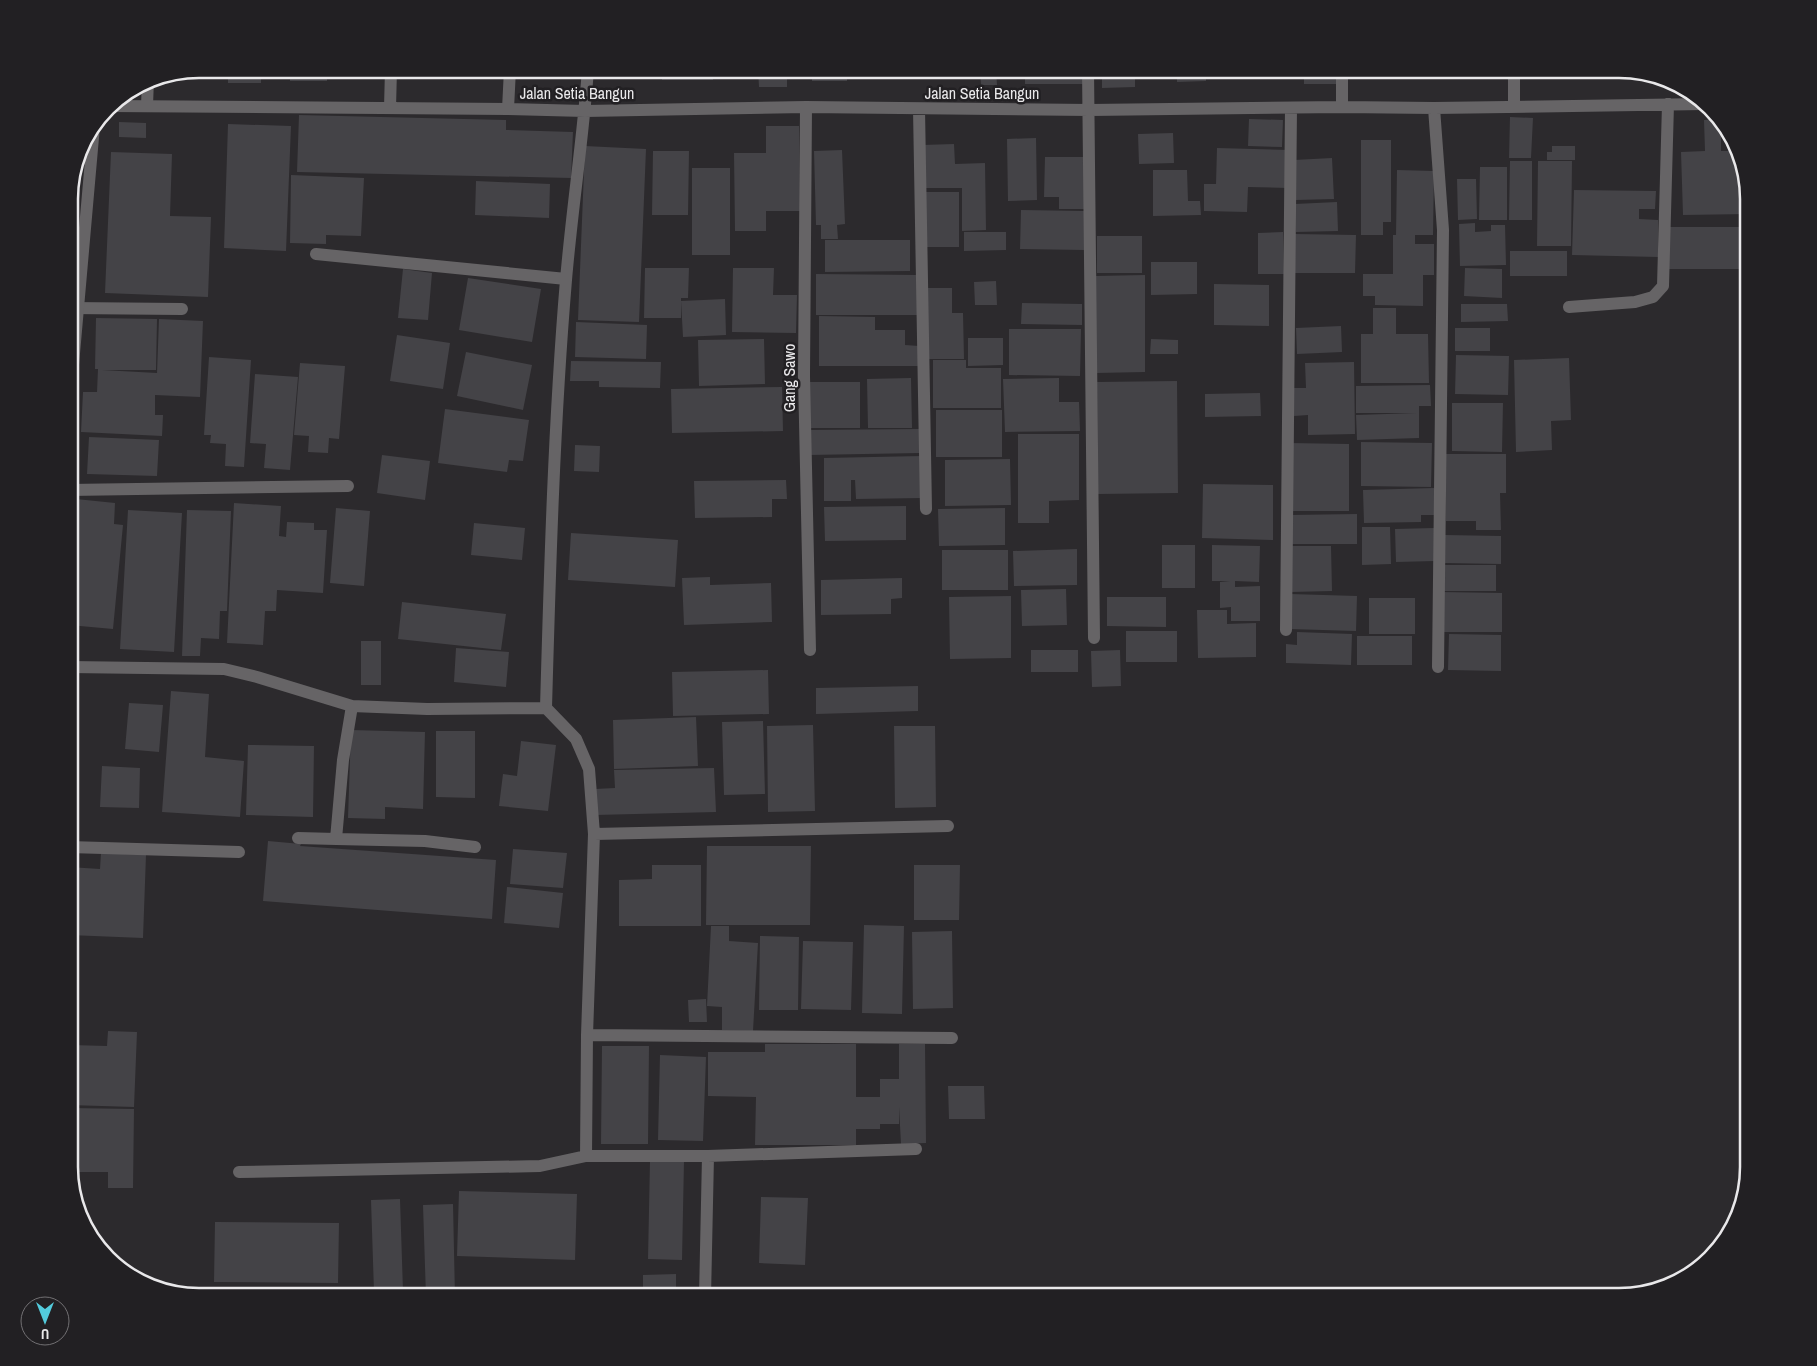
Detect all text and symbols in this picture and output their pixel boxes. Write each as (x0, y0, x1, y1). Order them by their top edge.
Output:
street label: Jalan Setia Bangun (520, 82, 634, 104)
street label: Jalan Setia Bangun (925, 82, 1039, 104)
street label: Gang Sawo (778, 344, 800, 412)
north arrow (20, 1296, 70, 1346)
text: U (41, 1325, 49, 1343)

